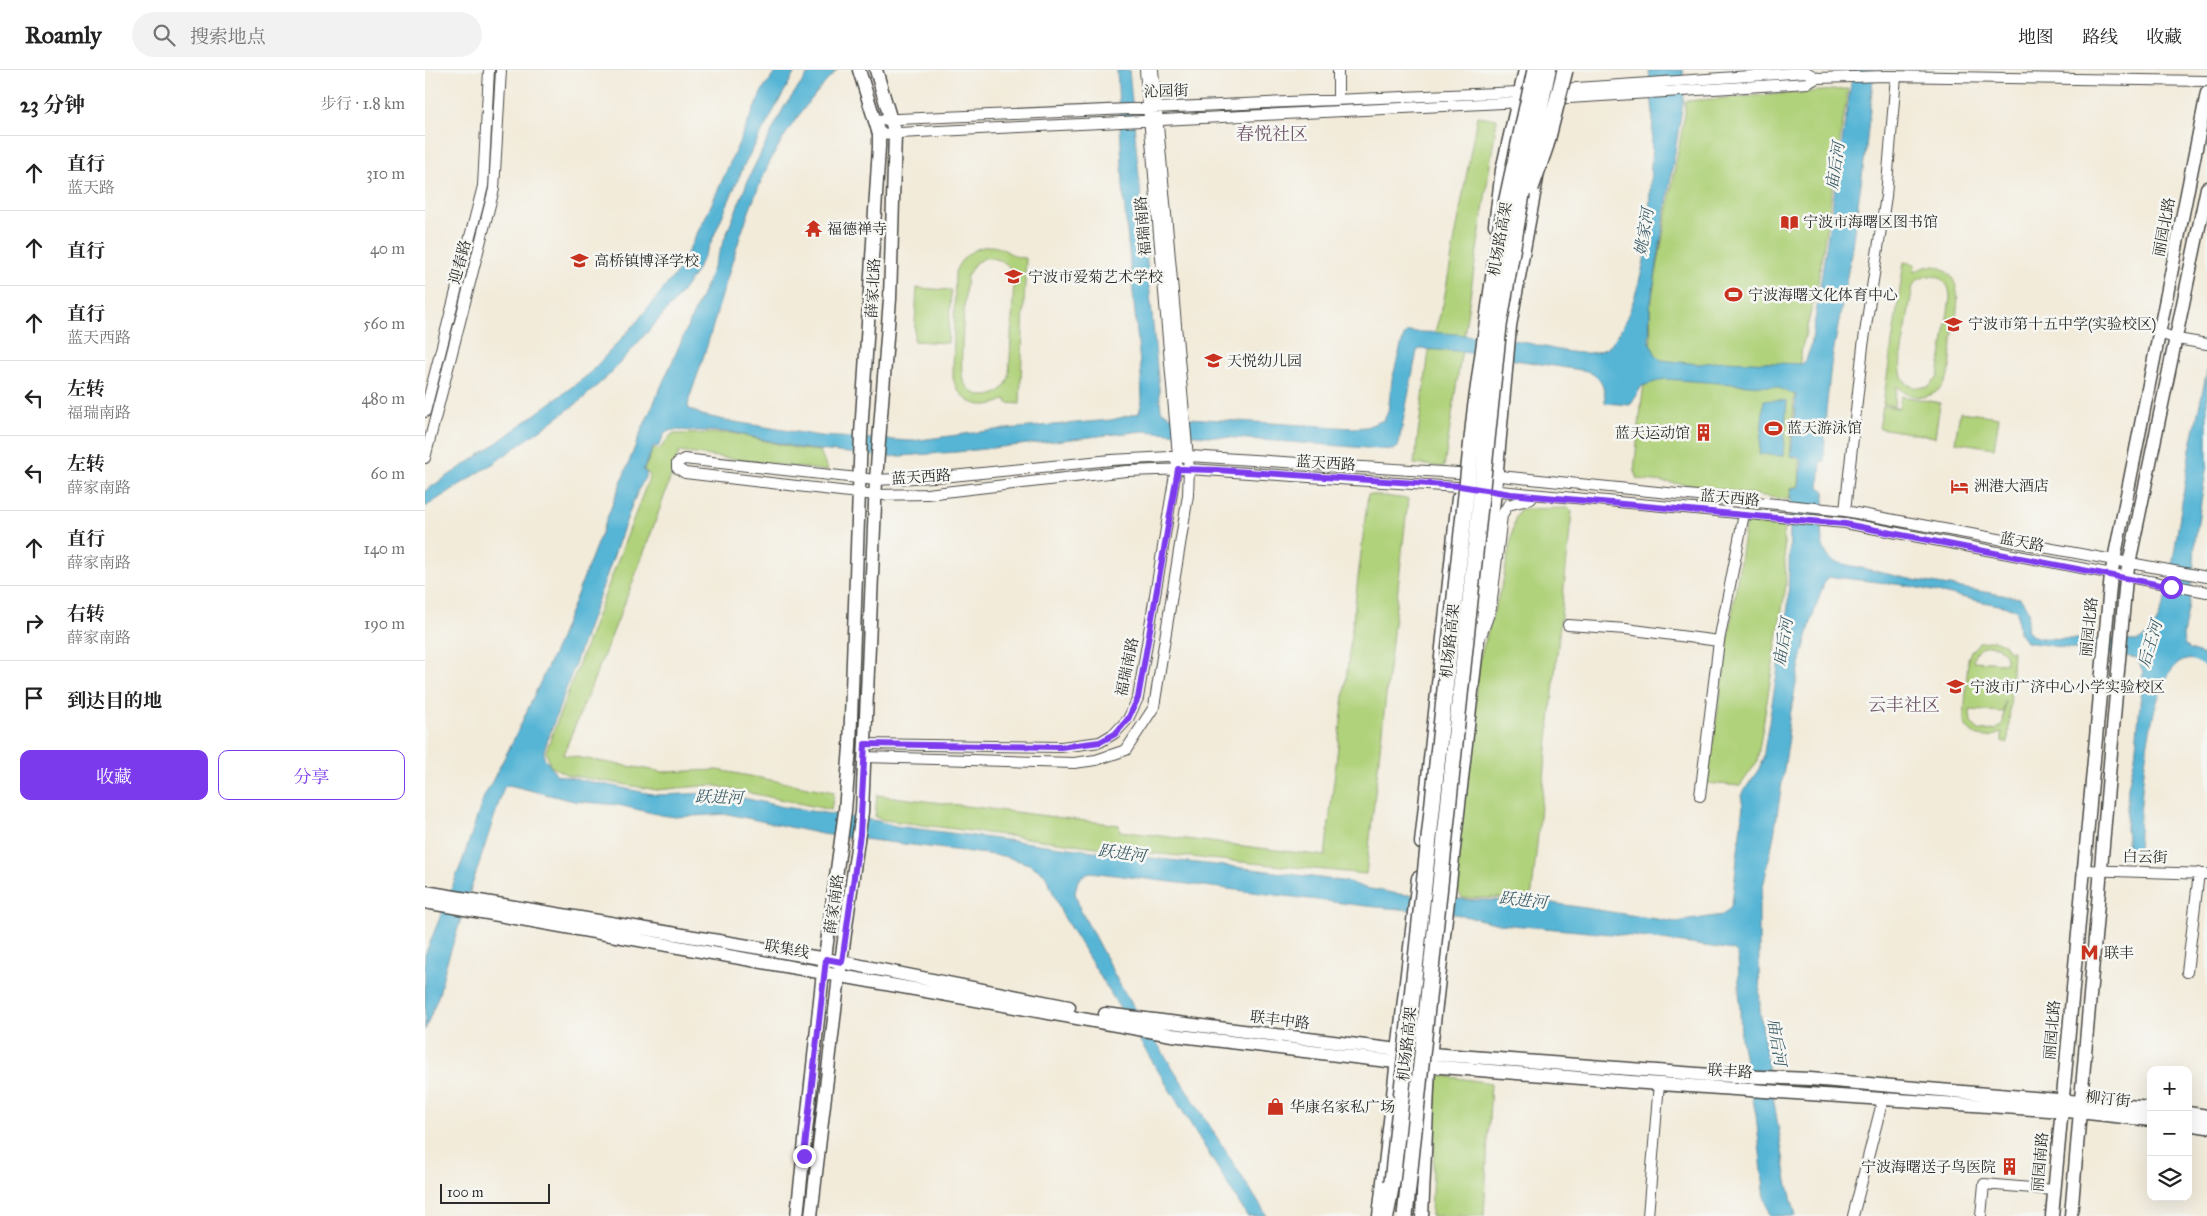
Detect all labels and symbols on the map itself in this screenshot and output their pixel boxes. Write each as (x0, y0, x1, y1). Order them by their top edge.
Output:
street label: 沁园街 (1143, 81, 1189, 101)
district label: 春悦社区 (1236, 123, 1308, 145)
water label: 庙后河 (1822, 138, 1849, 191)
street label: 福瑞南路 (1131, 195, 1155, 257)
street label: 丽园北路 (2149, 196, 2179, 258)
street label: 机场路高架 (1485, 200, 1515, 278)
water label: 姚家河 (1631, 204, 1658, 257)
library icon: 宁波市海曙区图书馆 (1779, 212, 1799, 232)
place label: 宁波市海曙区图书馆 (1803, 213, 1938, 231)
temple icon: 福德禅寺 (803, 219, 823, 239)
place label: 福德禅寺 (827, 220, 887, 238)
street label: 迎春路 (445, 238, 475, 286)
school or university icon: 高桥镇博泽学校 (570, 251, 590, 271)
place label: 高桥镇博泽学校 (594, 252, 699, 270)
street label: 薛家北路 (862, 258, 884, 318)
school or university icon: 宁波市爱菊艺术学校 (1004, 267, 1024, 287)
place label: 宁波市爱菊艺术学校 (1028, 268, 1163, 286)
sports icon: 宁波海曙文化体育中心 (1724, 285, 1744, 305)
place label: 宁波海曙文化体育中心 (1748, 286, 1898, 304)
school or university icon: 宁波市第十五中学(实验校区) (1944, 314, 1964, 334)
place label: 宁波市第十五中学(实验校区) (1968, 315, 2156, 334)
school or university icon: 天悦幼儿园 (1203, 351, 1223, 371)
place label: 天悦幼儿园 (1227, 352, 1302, 370)
sports icon: 蓝天游泳馆 (1763, 418, 1783, 438)
place label: 蓝天游泳馆 (1787, 419, 1862, 437)
building icon: 蓝天运动馆 (1694, 423, 1714, 443)
place label: 蓝天运动馆 (1615, 424, 1690, 442)
street label: 蓝天西路 (1295, 452, 1357, 474)
street label: 蓝天西路 (890, 466, 952, 488)
hotel icon: 洲港大酒店 (1950, 476, 1970, 496)
place label: 洲港大酒店 (1974, 477, 2049, 495)
street label: 蓝天西路 (1699, 486, 1761, 510)
street label: 蓝天路 (1998, 529, 2046, 555)
route start (2160, 576, 2183, 599)
street label: 丽园北路 (2077, 596, 2101, 658)
street label: 机场路高架 (1437, 603, 1463, 679)
water label: 庙后河 (1769, 614, 1797, 667)
water label: 后王河 (2134, 615, 2167, 670)
street label: 福瑞南路 (1112, 636, 1142, 698)
school or university icon: 宁波市广济中心小学实验校区 (1946, 677, 1966, 697)
place label: 宁波市广济中心小学实验校区 (1970, 678, 2165, 696)
district label: 云丰社区 (1868, 694, 1940, 716)
water label: 跃进河 (695, 787, 746, 807)
water label: 跃进河 (1097, 841, 1150, 866)
street label: 白云街 (2122, 848, 2168, 866)
street label: 薛家南路 (821, 873, 847, 935)
water label: 跃进河 (1498, 888, 1551, 912)
street label: 联集线 (763, 936, 811, 962)
metro station icon: 联丰 (2080, 943, 2100, 963)
place label: 联丰 (2104, 944, 2134, 962)
street label: 丽园北路 (2040, 999, 2064, 1061)
street label: 机场路高架 (1394, 1006, 1420, 1082)
street label: 联丰中路 (1249, 1007, 1311, 1033)
water label: 庙后河 (1764, 1017, 1791, 1070)
street label: 联丰路 (1707, 1060, 1753, 1082)
street label: 柳汀街 (2085, 1088, 2131, 1110)
shop icon: 华康名家私广场 (1266, 1097, 1286, 1117)
place label: 华康名家私广场 (1290, 1098, 1395, 1116)
street label: 丽园南路 (2028, 1131, 2052, 1193)
route end (793, 1145, 816, 1168)
building icon: 宁波海曙送子鸟医院 (2000, 1157, 2020, 1177)
place label: 宁波海曙送子鸟医院 (1861, 1158, 1996, 1176)
scale bar (440, 1181, 550, 1204)

